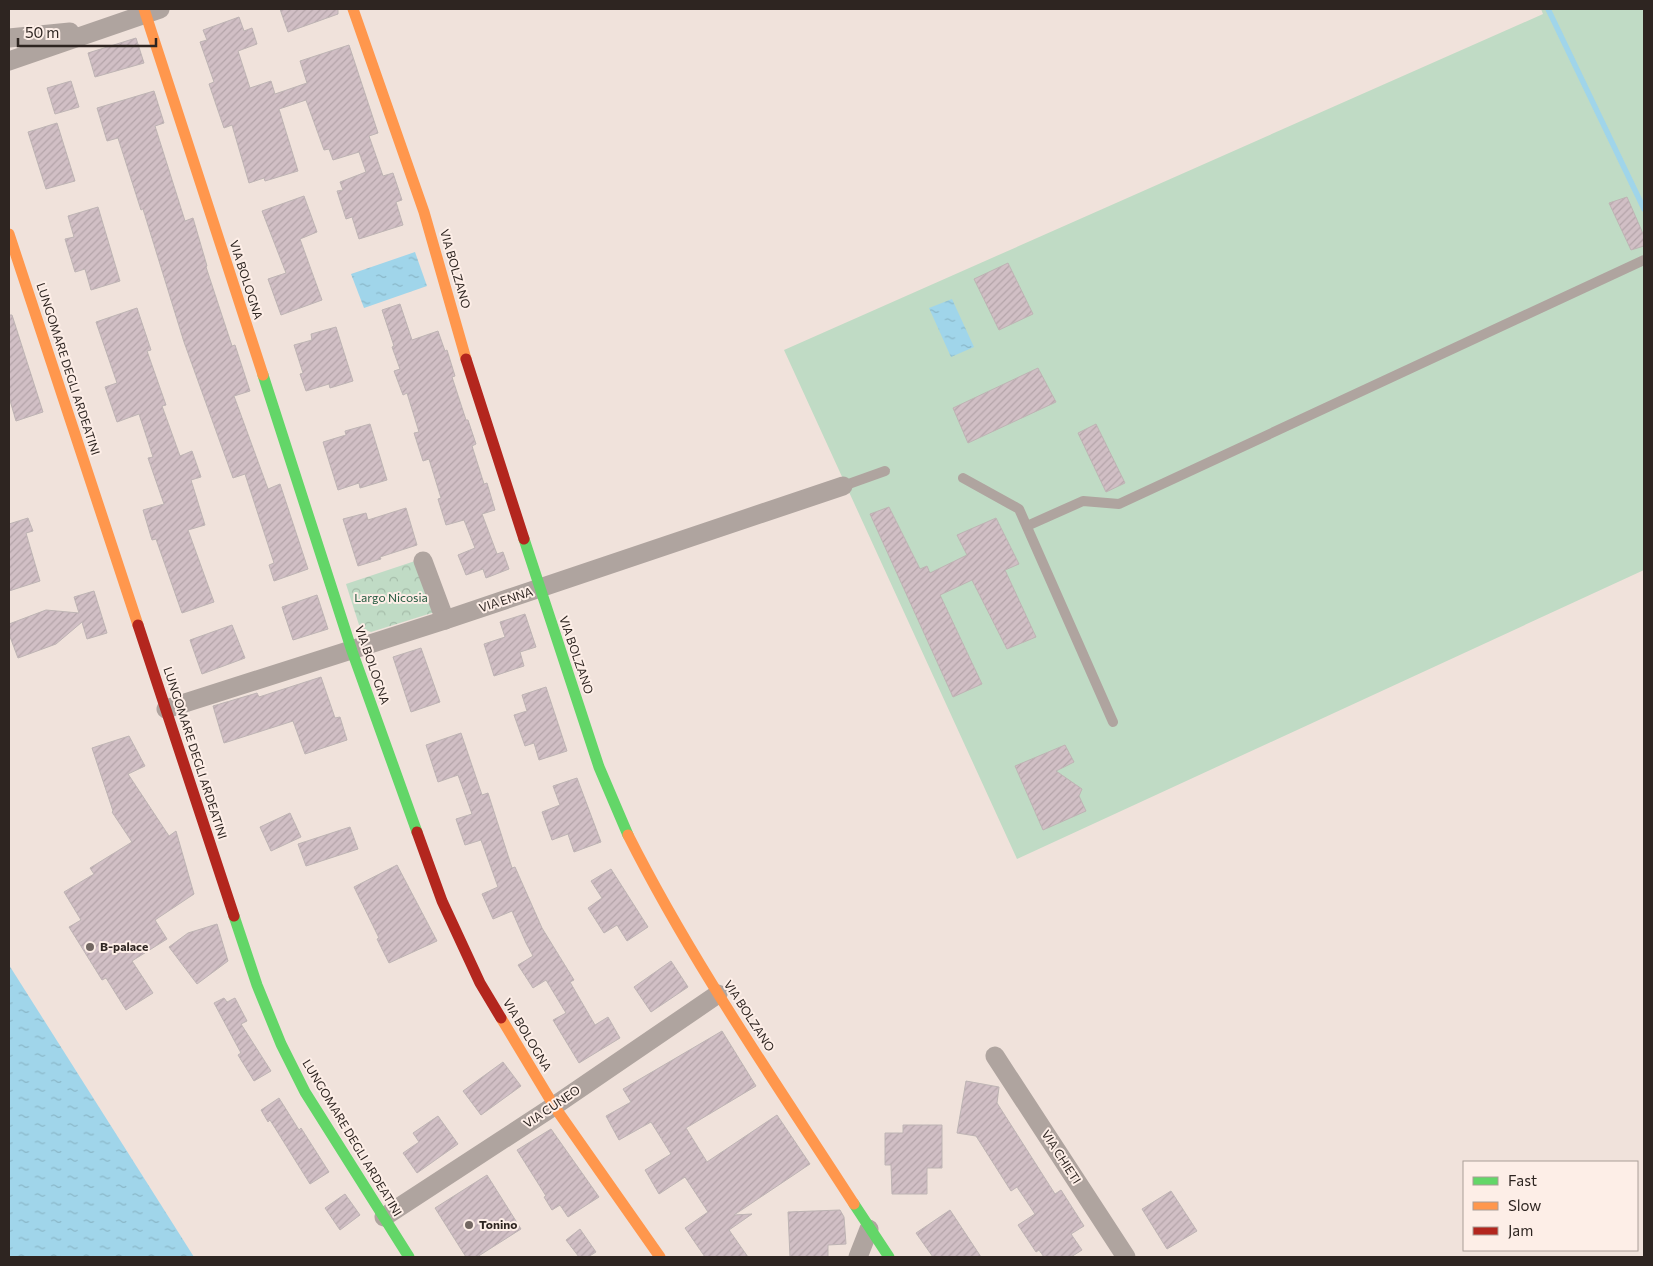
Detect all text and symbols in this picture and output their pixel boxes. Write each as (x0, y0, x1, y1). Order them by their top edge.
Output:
scale bar (18, 15, 155, 47)
text: 50 m (25, 23, 59, 41)
street label: VIA BOLZANO (438, 227, 474, 310)
street label: VIA BOLOGNA (228, 238, 266, 321)
street label: LUNGOMARE DEGLI ARDEATINI (34, 281, 103, 457)
street label: VIA ENNA (477, 584, 534, 614)
park label: Largo Nicosia (354, 590, 428, 604)
street label: VIA BOLZANO (557, 614, 597, 696)
street label: VIA BOLOGNA (353, 623, 393, 706)
street label: LUNGOMARE DEGLI ARDEATINI (161, 665, 230, 841)
place label: B-palace (100, 939, 148, 953)
marker: B-palace (84, 941, 96, 953)
street label: VIA BOLZANO (722, 977, 778, 1054)
street label: VIA BOLOGNA (501, 996, 555, 1073)
street label: LUNGOMARE DEGLI ARDEATINI (300, 1057, 405, 1218)
street label: VIA CUNEO (521, 1082, 583, 1130)
street label: VIA CHIETI (1039, 1127, 1084, 1186)
legend (1463, 1161, 1638, 1251)
text: Fast (1508, 1171, 1537, 1189)
text: Slow (1508, 1196, 1541, 1214)
place label: Tonino (479, 1217, 517, 1231)
marker: Tonino (463, 1219, 475, 1231)
text: Jam (1508, 1221, 1533, 1239)

